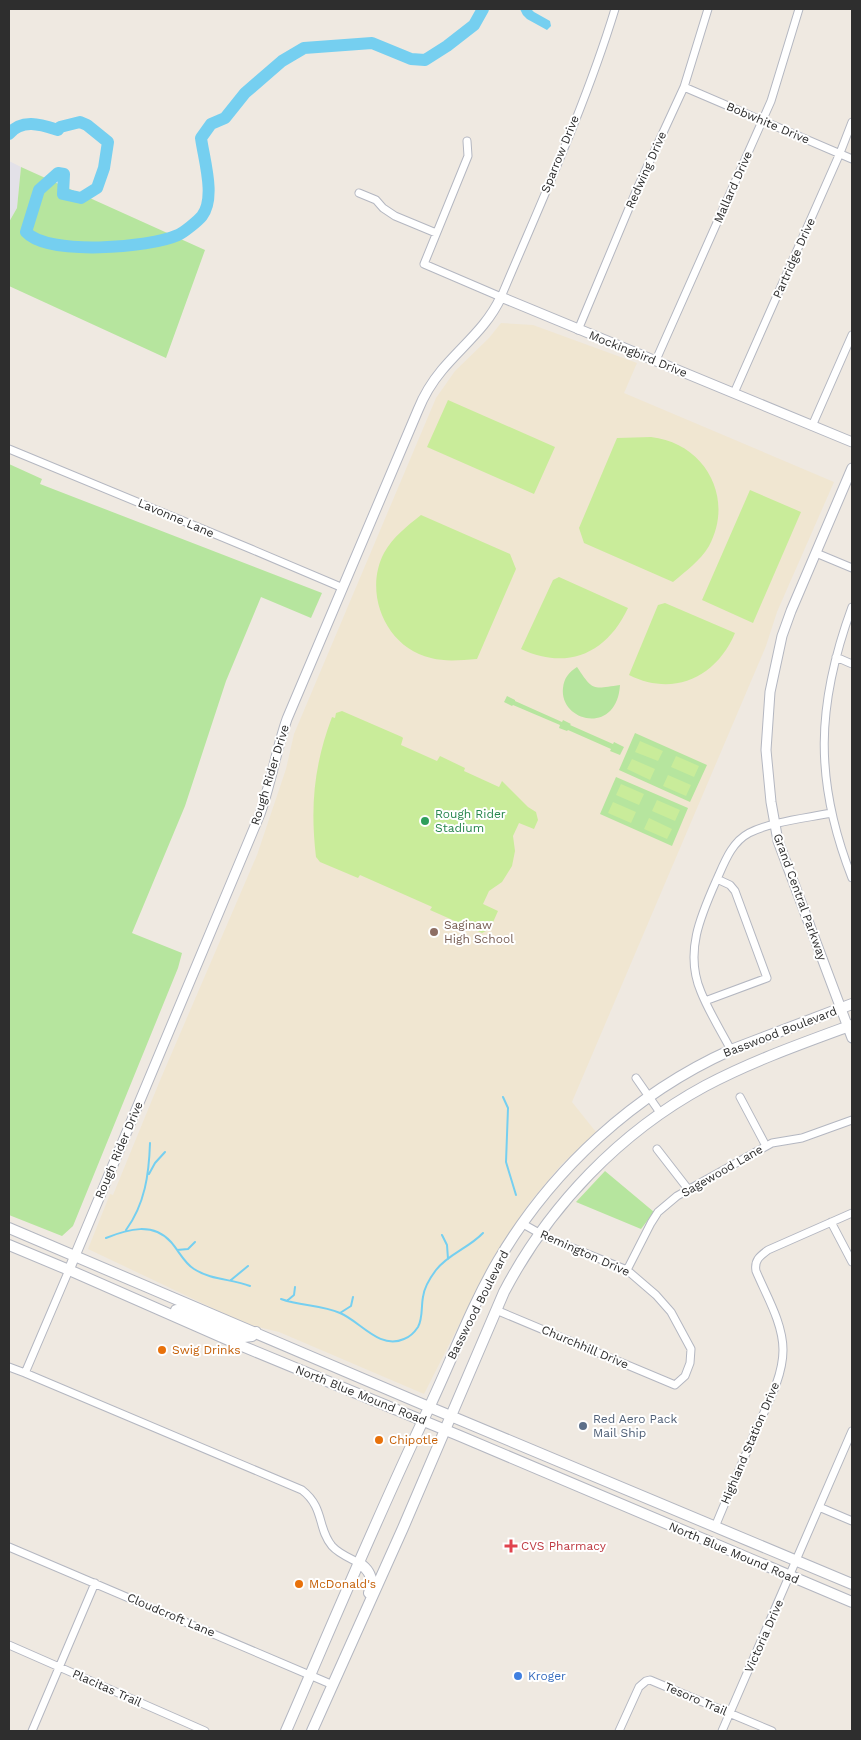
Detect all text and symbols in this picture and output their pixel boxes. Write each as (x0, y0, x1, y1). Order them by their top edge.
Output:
street label: Bobwhite Drive (724, 99, 812, 147)
street label: Sparrow Drive (538, 113, 582, 195)
street label: Redwing Drive (623, 129, 669, 211)
street label: Mallard Drive (711, 149, 755, 225)
street label: Partridge Drive (770, 216, 818, 300)
street label: Mockingbird Drive (587, 328, 689, 380)
street label: Lavonne Lane (136, 496, 216, 540)
street label: Rough Rider Drive (248, 723, 292, 827)
place label: Rough Rider Stadium (435, 807, 506, 835)
marker: Rough Rider Stadium (419, 815, 431, 827)
street label: Grand Central Parkway (771, 832, 830, 963)
place label: Saginaw High School (444, 918, 514, 946)
marker: Saginaw High School (428, 926, 440, 938)
street label: Basswood Boulevard (721, 1004, 839, 1060)
street label: Rough Rider Drive (92, 1099, 146, 1201)
street label: Sagewood Lane (679, 1142, 765, 1200)
street label: Remington Drive (538, 1227, 632, 1279)
street label: Basswood Boulevard (444, 1248, 512, 1362)
street label: Churchhill Drive (539, 1322, 631, 1372)
place label: Swig Drinks (172, 1343, 241, 1357)
marker: Swig Drinks (156, 1344, 168, 1356)
street label: North Blue Mound Road (293, 1362, 429, 1428)
street label: Highland Station Drive (718, 1380, 782, 1506)
place label: Red Aero Pack Mail Ship (593, 1412, 677, 1440)
marker: Red Aero Pack Mail Ship (577, 1420, 589, 1432)
place label: Chipotle (389, 1433, 438, 1447)
marker: Chipotle (373, 1434, 385, 1446)
street label: North Blue Mound Road (667, 1519, 801, 1587)
place label: CVS Pharmacy (521, 1539, 607, 1553)
marker: CVS Pharmacy (505, 1540, 517, 1552)
place label: McDonald's (309, 1577, 376, 1591)
marker: McDonald's (293, 1578, 305, 1590)
street label: Cloudcroft Lane (125, 1590, 217, 1640)
street label: Victoria Drive (742, 1597, 786, 1675)
street label: Placitas Trail (70, 1666, 144, 1710)
place label: Kroger (528, 1669, 566, 1683)
marker: Kroger (512, 1670, 524, 1682)
street label: Tesoro Trail (662, 1679, 730, 1719)

